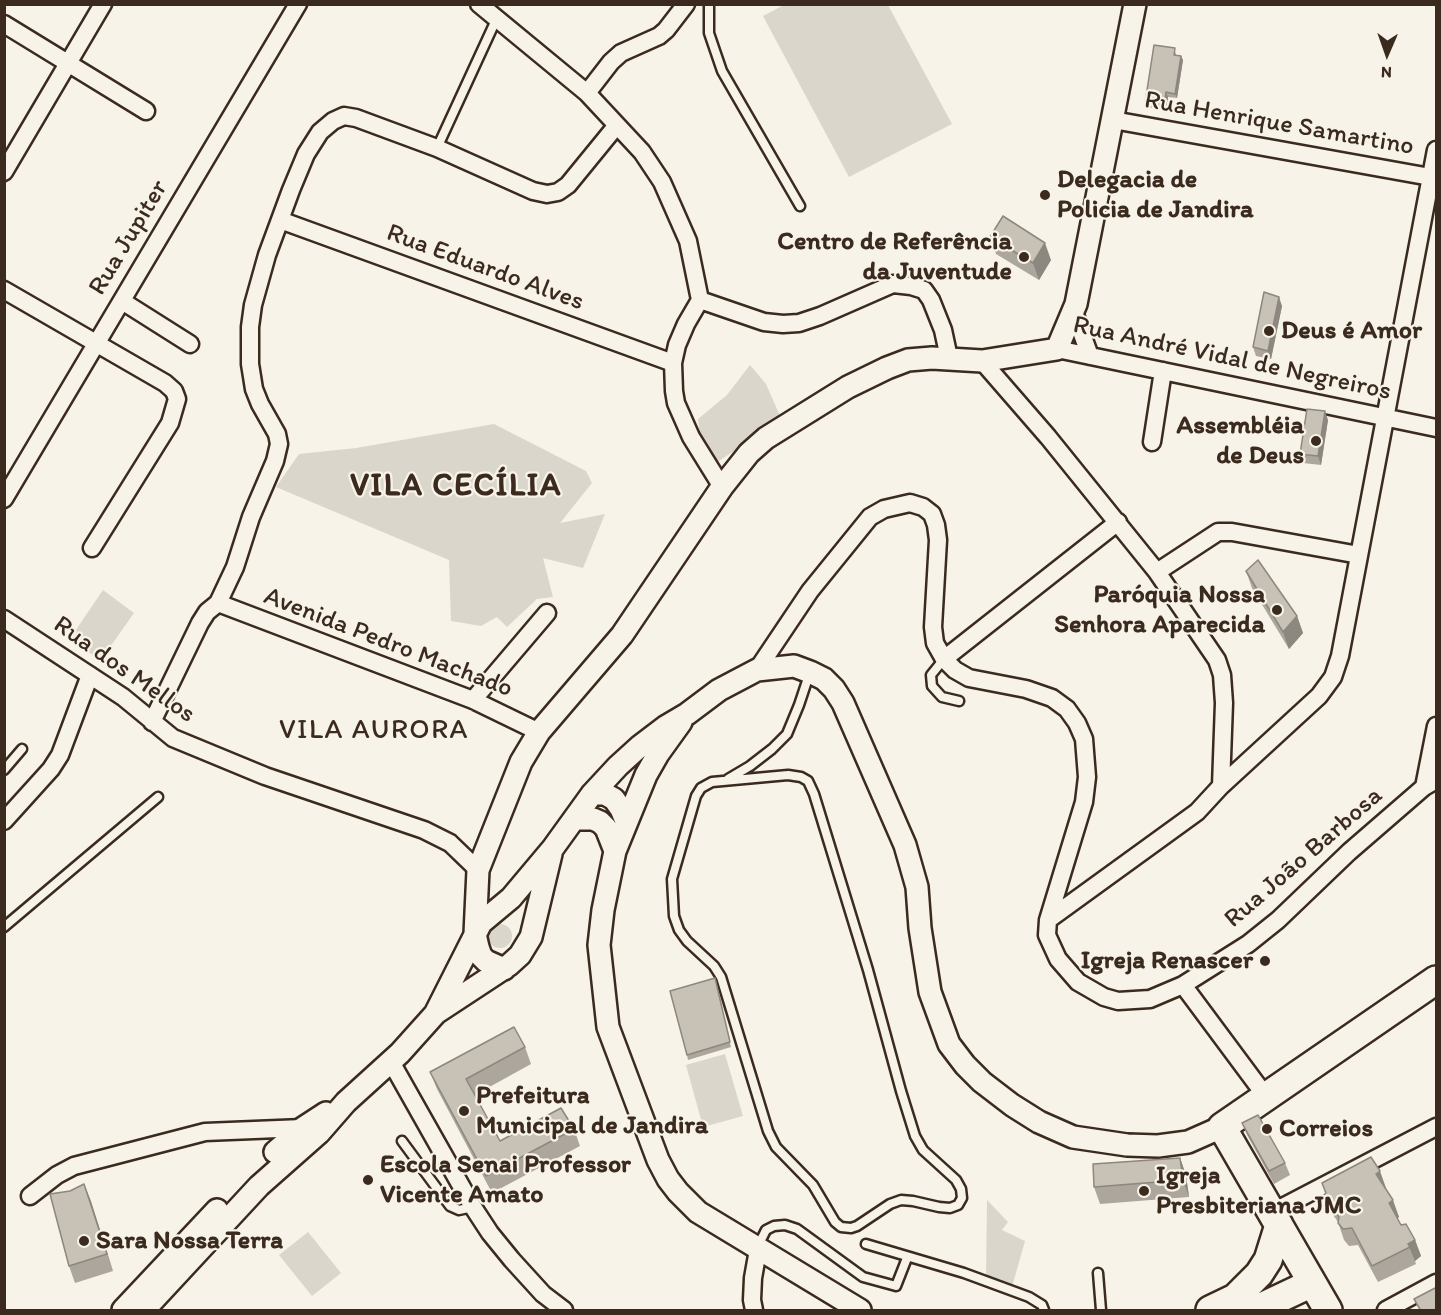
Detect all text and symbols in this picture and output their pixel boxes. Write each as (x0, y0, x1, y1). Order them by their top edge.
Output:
north arrow (1357, 24, 1417, 84)
text: N (1381, 63, 1392, 82)
street label: Rua Henrique Samartino (1142, 85, 1416, 163)
place label: Delegacia de Policia de Jandira (1057, 164, 1253, 225)
street label: Rua Jupiter (83, 175, 175, 301)
marker: Delegacia de Policia de Jandira (1038, 188, 1052, 202)
street label: Rua Eduardo Alves (382, 218, 588, 318)
place label: Centro de Referência da Juventude (777, 226, 1012, 288)
marker: Centro de Referência da Juventude (1017, 250, 1031, 264)
street label: Rua André Vidal de Negreiros (1070, 310, 1394, 408)
place label: Deus é Amor (1281, 315, 1422, 347)
marker: Deus é Amor (1262, 324, 1276, 338)
place label: Assembléia de Deus (1176, 410, 1304, 472)
marker: Assembléia de Deus (1309, 434, 1323, 448)
district label: VILA CECÍLIA (352, 468, 560, 506)
place label: Paróquia Nossa Senhora Aparecida (1054, 579, 1265, 640)
street label: Avenida Pedro Machado (259, 581, 517, 705)
marker: Paróquia Nossa Senhora Aparecida (1270, 603, 1284, 617)
street label: Rua dos Mellos (47, 610, 201, 730)
district label: VILA AURORA (279, 714, 469, 748)
street label: Rua João Barbosa (1219, 781, 1389, 935)
place label: Igreja Renascer (1081, 945, 1253, 977)
marker: Igreja Renascer (1258, 954, 1272, 968)
place label: Prefeitura Municipal de Jandira (476, 1080, 708, 1142)
marker: Prefeitura Municipal de Jandira (457, 1104, 471, 1118)
place label: Correios (1279, 1113, 1373, 1145)
marker: Correios (1260, 1122, 1274, 1136)
place label: Escola Senai Professor Vicente Amato (380, 1149, 631, 1210)
place label: Igreja Presbiteriana JMC (1156, 1160, 1361, 1222)
marker: Escola Senai Professor Vicente Amato (361, 1173, 375, 1187)
marker: Igreja Presbiteriana JMC (1137, 1184, 1151, 1198)
place label: Sara Nossa Terra (96, 1225, 283, 1257)
marker: Sara Nossa Terra (77, 1234, 91, 1248)

